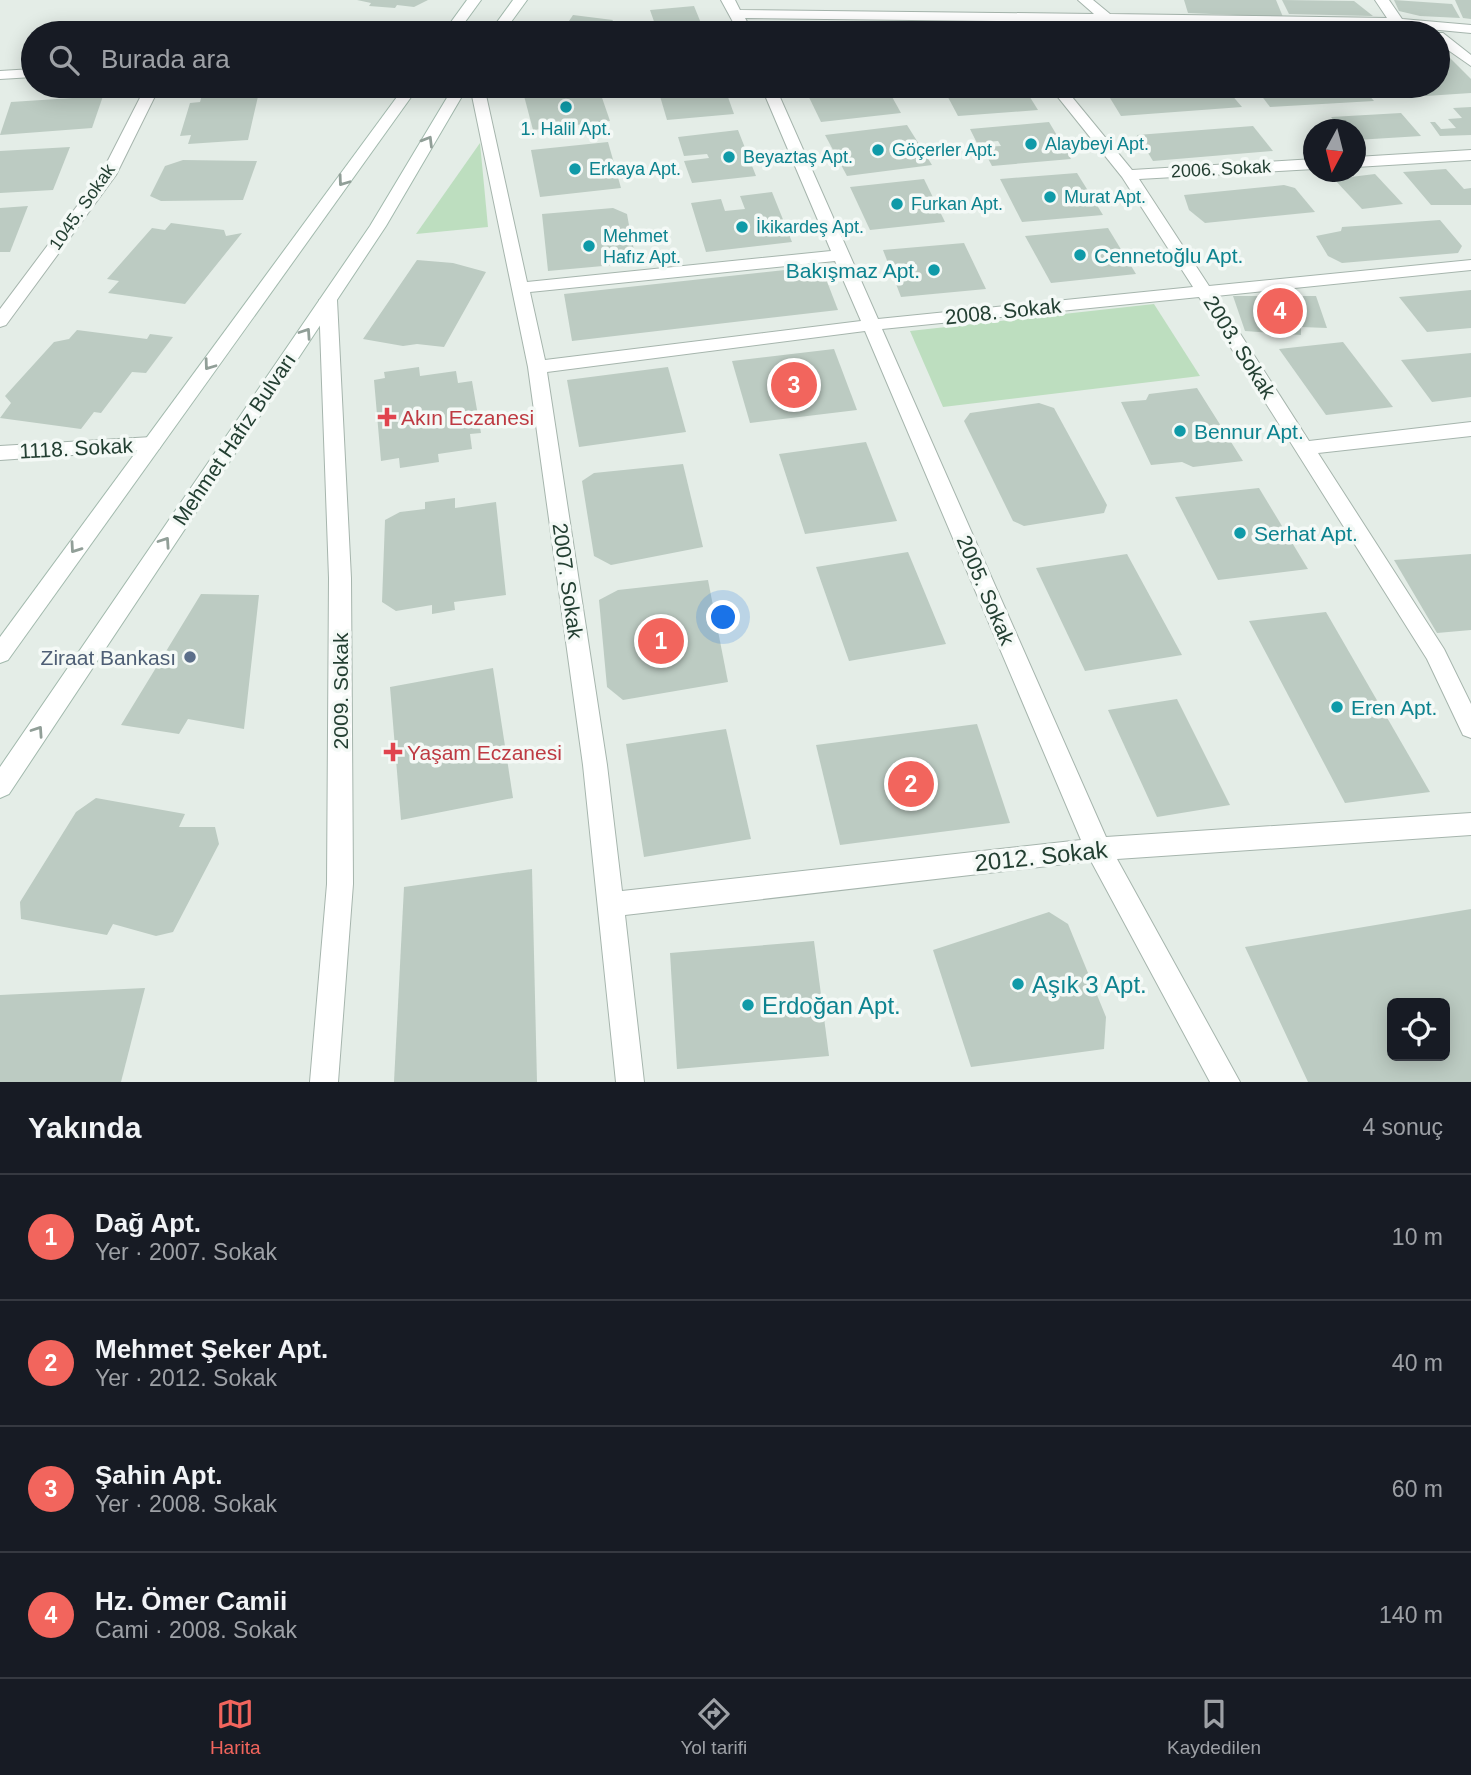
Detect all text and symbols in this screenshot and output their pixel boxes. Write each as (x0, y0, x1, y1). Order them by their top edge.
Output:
search box (21, 21, 1450, 98)
icon: search (45, 41, 83, 79)
text: Burada ara (101, 44, 230, 74)
marker: 1. Halil Apt. (558, 99, 574, 115)
place label: 1. Halil Apt. (520, 119, 612, 139)
north arrow (1303, 119, 1366, 182)
place label: Alaybeyi Apt. (1045, 134, 1149, 154)
one-way arrow (420, 136, 433, 149)
marker: Alaybeyi Apt. (1023, 136, 1039, 152)
place label: Göçerler Apt. (892, 140, 997, 160)
marker: Göçerler Apt. (870, 142, 886, 158)
place label: Beyaztaş Apt. (743, 147, 853, 167)
marker: Beyaztaş Apt. (721, 149, 737, 165)
street label: 2006. Sokak (1171, 156, 1272, 182)
street label: 1045. Sokak (45, 159, 119, 254)
place label: Erkaya Apt. (589, 159, 681, 179)
marker: Erkaya Apt. (567, 161, 583, 177)
one-way arrow (339, 173, 351, 186)
place label: Murat Apt. (1064, 187, 1146, 207)
marker: Murat Apt. (1042, 189, 1058, 205)
place label: Furkan Apt. (911, 194, 1003, 214)
marker: Furkan Apt. (889, 196, 905, 212)
place label: İkikardeş Apt. (756, 217, 864, 237)
marker: İkikardeş Apt. (734, 219, 750, 235)
place label: Mehmet Hafız Apt. (603, 226, 681, 267)
marker: Mehmet Hafız Apt. (581, 238, 597, 254)
place label: Cennetoğlu Apt. (1094, 244, 1243, 267)
marker: Cennetoğlu Apt. (1072, 247, 1088, 263)
place label: Bakışmaz Apt. (786, 259, 920, 282)
marker: Bakışmaz Apt. (926, 262, 942, 278)
pin: 4 (1257, 285, 1303, 337)
street label: 2003. Sokak (1199, 291, 1281, 403)
street label: 2008. Sokak (944, 293, 1063, 329)
one-way arrow (297, 328, 310, 341)
street label: Mehmet Hafız Bulvarı (168, 349, 300, 529)
one-way arrow (205, 357, 217, 370)
pin: 3 (771, 359, 817, 411)
place label: Akın Eczanesi (401, 406, 534, 429)
marker: Akın Eczanesi (379, 409, 395, 425)
place label: Bennur Apt. (1194, 420, 1304, 443)
marker: Bennur Apt. (1172, 423, 1188, 439)
street label: 1118. Sokak (19, 434, 134, 462)
street label: 2007. Sokak (548, 522, 588, 641)
place label: Serhat Apt. (1254, 522, 1358, 545)
marker: Serhat Apt. (1232, 525, 1248, 541)
street label: 2005. Sokak (953, 532, 1020, 649)
one-way arrow (157, 537, 169, 550)
one-way arrow (71, 540, 83, 553)
your location (706, 600, 740, 634)
pin: 1 (638, 615, 684, 667)
street label: 2009. Sokak (329, 632, 352, 749)
place label: Ziraat Bankası (41, 646, 176, 669)
marker: Ziraat Bankası (182, 649, 198, 665)
place label: Eren Apt. (1351, 696, 1437, 719)
marker: Eren Apt. (1329, 699, 1345, 715)
one-way arrow (30, 726, 42, 739)
place label: Yaşam Eczanesi (407, 741, 562, 764)
marker: Yaşam Eczanesi (385, 744, 401, 760)
pin: 2 (888, 758, 934, 810)
street label: 2012. Sokak (973, 835, 1110, 876)
place label: Aşık 3 Apt. (1032, 971, 1147, 998)
marker: Aşık 3 Apt. (1010, 976, 1026, 992)
place label: Erdoğan Apt. (762, 992, 901, 1019)
marker: Erdoğan Apt. (740, 997, 756, 1013)
map controls (1387, 998, 1450, 1061)
button: locate (1387, 998, 1450, 1061)
text: Yakında (28, 1111, 141, 1144)
text: 4 sonuç (1362, 1114, 1443, 1140)
text: Dağ Apt. (95, 1208, 201, 1238)
text: 1 (45, 1224, 57, 1250)
text: 10 m (1392, 1224, 1443, 1250)
text: Yer · 2007. Sokak (95, 1239, 277, 1265)
text: Mehmet Şeker Apt. (95, 1334, 328, 1364)
text: 2 (45, 1350, 57, 1376)
text: 40 m (1392, 1350, 1443, 1376)
text: Yer · 2012. Sokak (95, 1365, 277, 1391)
text: Şahin Apt. (95, 1460, 223, 1490)
text: 3 (45, 1476, 57, 1502)
text: 60 m (1392, 1476, 1443, 1502)
text: Yer · 2008. Sokak (95, 1491, 277, 1517)
text: Hz. Ömer Camii (95, 1586, 287, 1616)
text: 4 (45, 1602, 57, 1628)
text: 140 m (1379, 1602, 1443, 1628)
text: Cami · 2008. Sokak (95, 1617, 297, 1643)
tab: Harita (210, 1695, 261, 1759)
tab: Yol tarifi (680, 1695, 747, 1759)
tab: Kaydedilen (1167, 1695, 1261, 1759)

